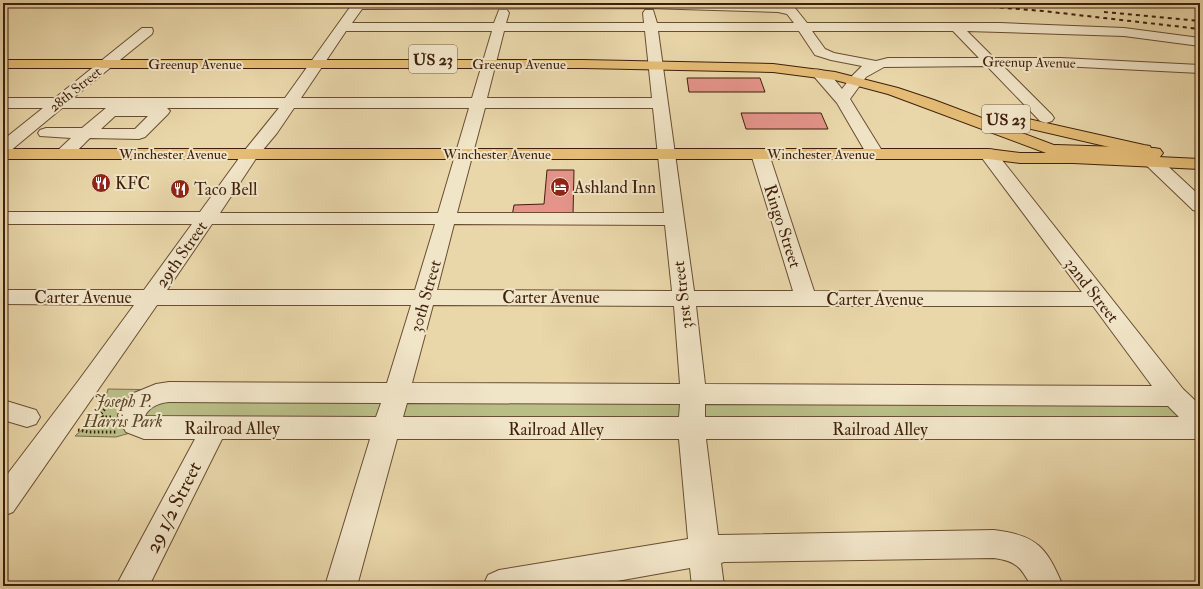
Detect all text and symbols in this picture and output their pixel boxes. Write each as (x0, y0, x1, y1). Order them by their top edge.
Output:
road number: US 23 (409, 45, 457, 73)
street label: Greenup Avenue (982, 53, 1076, 73)
street label: Greenup Avenue (148, 56, 242, 74)
street label: Greenup Avenue (472, 56, 566, 74)
street label: 28th Street (46, 63, 105, 116)
road number: US 23 (982, 105, 1030, 133)
street label: Winchester Avenue (118, 146, 227, 163)
street label: Winchester Avenue (442, 146, 551, 163)
street label: Winchester Avenue (766, 146, 875, 163)
restaurant icon: KFC (90, 172, 112, 194)
place label: KFC (115, 173, 150, 194)
hotel icon: Ashland Inn (549, 176, 571, 198)
place label: Ashland Inn (573, 177, 656, 198)
restaurant icon: Taco Bell (169, 178, 191, 200)
place label: Taco Bell (194, 179, 258, 200)
street label: Ringo Street (759, 182, 806, 271)
street label: 29th Street (151, 217, 212, 292)
street label: 32nd Street (1060, 254, 1124, 327)
street label: 30th Street (405, 257, 446, 335)
street label: 31st Street (668, 259, 697, 330)
street label: Carter Avenue (34, 287, 132, 308)
street label: Carter Avenue (502, 287, 600, 308)
street label: Carter Avenue (826, 289, 924, 310)
park label: Joseph P. Harris Park (82, 391, 163, 432)
street label: Railroad Alley (184, 418, 280, 440)
street label: Railroad Alley (508, 419, 604, 441)
street label: Railroad Alley (832, 419, 928, 441)
street label: 29 1/2 Street (140, 457, 207, 557)

